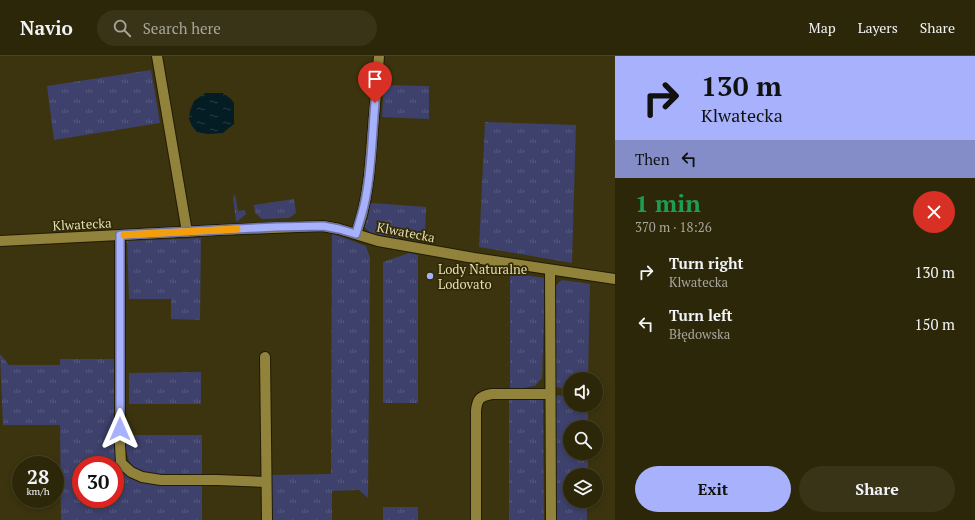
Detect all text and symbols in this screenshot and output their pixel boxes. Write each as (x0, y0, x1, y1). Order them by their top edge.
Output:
search box (97, 10, 377, 46)
text: Navio (20, 15, 73, 40)
icon: search (111, 17, 133, 39)
text: Search here (143, 18, 221, 38)
text: Map (809, 18, 836, 37)
text: Layers (858, 18, 898, 37)
text: Share (920, 18, 955, 37)
pin (358, 62, 392, 103)
text: 130 m (701, 67, 782, 104)
icon: arrive (364, 68, 386, 90)
icon: right (635, 72, 687, 124)
text: Klwatecka (701, 103, 783, 127)
icon: left (678, 148, 700, 170)
text: Then (635, 149, 670, 169)
text: 1 min (635, 187, 701, 219)
button: close (913, 191, 955, 233)
street label: Klwatecka (52, 213, 112, 235)
street label: Klwatecka (375, 218, 437, 247)
text: 370 m · 18:26 (635, 218, 712, 236)
text: Turn right (669, 253, 744, 273)
place label: Lody Naturalne Lodovato (438, 260, 527, 293)
icon: right (635, 261, 657, 283)
text: 130 m (914, 262, 955, 282)
marker: Lody Naturalne Lodovato (425, 271, 435, 281)
text: Klwatecka (669, 273, 728, 291)
text: Turn left (669, 305, 733, 325)
icon: left (635, 313, 657, 335)
text: 150 m (914, 314, 955, 334)
text: Błędowska (669, 325, 730, 343)
map controls (563, 372, 603, 508)
button: sound (563, 372, 603, 412)
position arrow (99, 408, 141, 450)
button: search (563, 420, 603, 460)
speed limit sign: 30 (72, 456, 124, 508)
text: 28 (27, 463, 49, 490)
button: Exit (635, 466, 791, 512)
button: Share (799, 466, 955, 512)
button: layers (563, 468, 603, 508)
text: km/h (26, 485, 50, 498)

